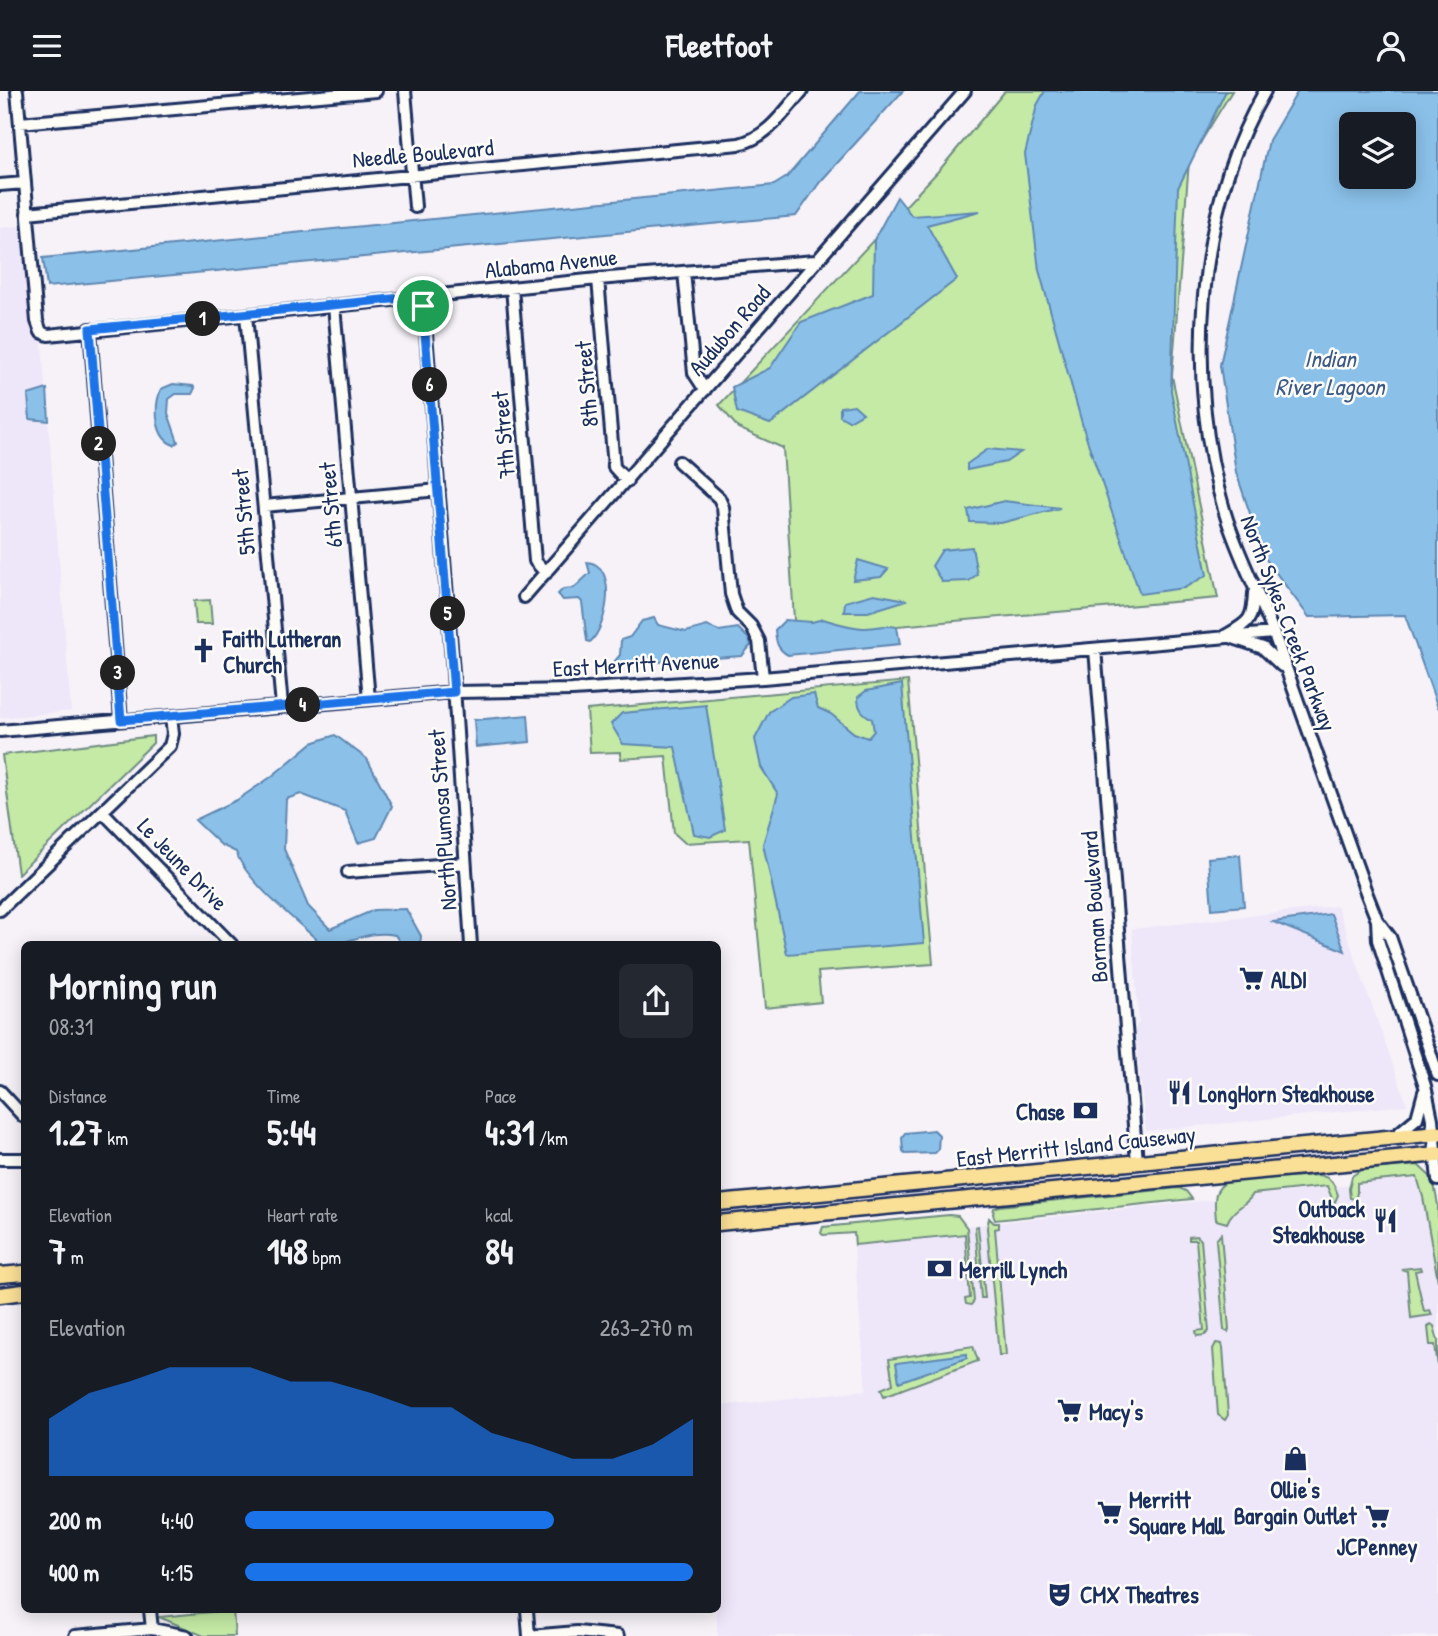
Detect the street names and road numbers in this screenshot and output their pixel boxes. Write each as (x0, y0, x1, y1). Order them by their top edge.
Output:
street label: Needle Boulevard (351, 131, 495, 175)
street label: Alabama Avenue (483, 241, 619, 285)
street label: Audubon Road (681, 278, 777, 382)
street label: 8th Street (567, 339, 605, 428)
street label: 7th Street (484, 389, 522, 480)
street label: 6th Street (311, 460, 349, 549)
street label: 5th Street (224, 467, 262, 556)
street label: North Sykes Creek Parkway (1234, 511, 1345, 736)
street label: East Merritt Avenue (552, 644, 720, 684)
street label: North Plumosa Street (420, 727, 464, 911)
street label: Le Jeune Drive (131, 811, 235, 917)
street label: Borman Boulevard (1073, 830, 1115, 984)
street label: East Merritt Island Causeway (955, 1118, 1197, 1174)

